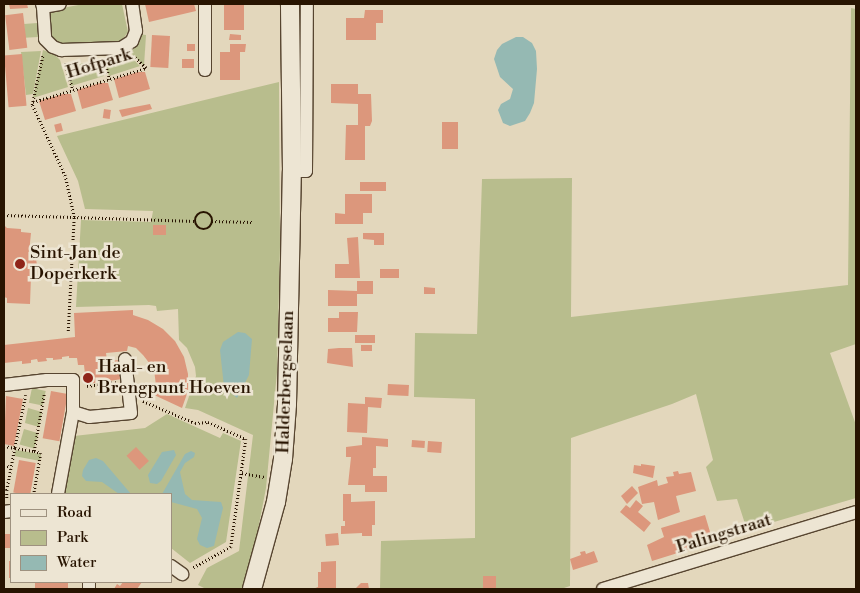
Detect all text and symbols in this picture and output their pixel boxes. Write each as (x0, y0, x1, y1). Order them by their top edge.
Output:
street label: Hofpark (64, 44, 134, 84)
place label: Sint-Jan de Doperkerk (30, 243, 121, 286)
marker: Sint-Jan de Doperkerk (14, 258, 26, 270)
street label: Halderbergselaan (273, 310, 299, 454)
place label: Haal- en Brengpunt Hoeven (98, 357, 251, 399)
marker: Haal- en Brengpunt Hoeven (82, 372, 94, 384)
legend (10, 493, 172, 583)
text: Road (57, 503, 92, 522)
street label: Palingstraat (674, 509, 774, 559)
text: Park (57, 528, 88, 547)
text: Water (57, 553, 96, 572)

